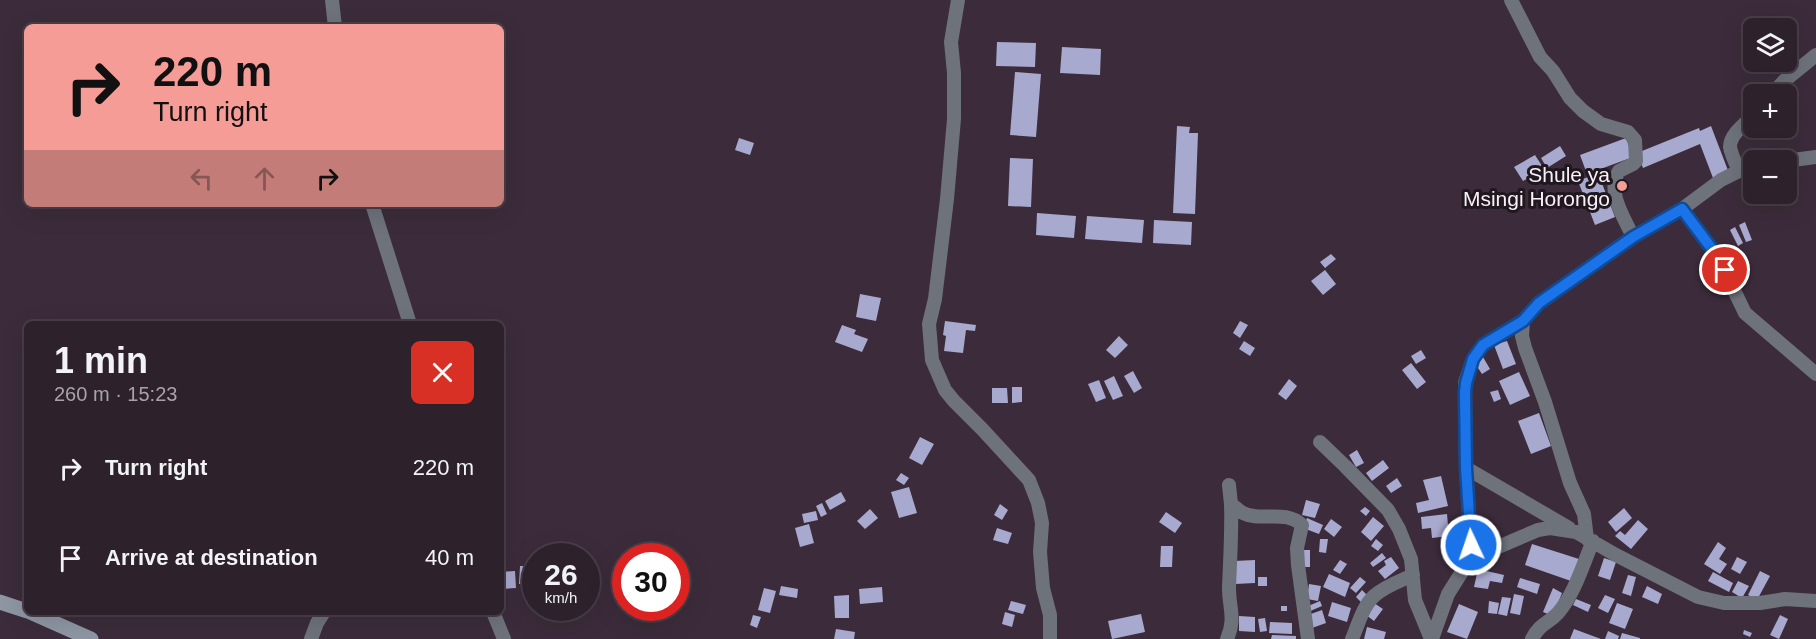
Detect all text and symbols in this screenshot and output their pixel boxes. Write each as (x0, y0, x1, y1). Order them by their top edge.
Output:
map controls (1743, 18, 1797, 204)
button: layers (1743, 18, 1797, 72)
icon: right (54, 48, 132, 126)
text: 220 m (153, 48, 272, 95)
button: + (1743, 84, 1797, 138)
text: Turn right (153, 97, 268, 127)
button: − (1743, 150, 1797, 204)
icon: left (185, 162, 218, 195)
icon: ahead (248, 162, 281, 195)
icon: right (311, 162, 344, 195)
place label: Shule ya Msingi Horongo (1463, 163, 1610, 210)
marker: Shule ya Msingi Horongo (1615, 179, 1629, 193)
pin (1699, 244, 1750, 295)
icon: arrive (1708, 253, 1741, 286)
text: 1 min (54, 340, 148, 381)
button: close (411, 341, 474, 404)
text: 260 m · 15:23 (54, 383, 177, 405)
icon: right (54, 452, 87, 485)
text: Turn right (105, 455, 207, 480)
text: 220 m (413, 455, 474, 480)
position arrow (1439, 513, 1503, 577)
icon: arrive (54, 542, 87, 575)
speed limit sign: 30 (612, 543, 690, 621)
text: Arrive at destination (105, 545, 318, 570)
text: 40 m (425, 545, 474, 570)
text: 26 (544, 558, 578, 591)
text: km/h (545, 589, 577, 606)

